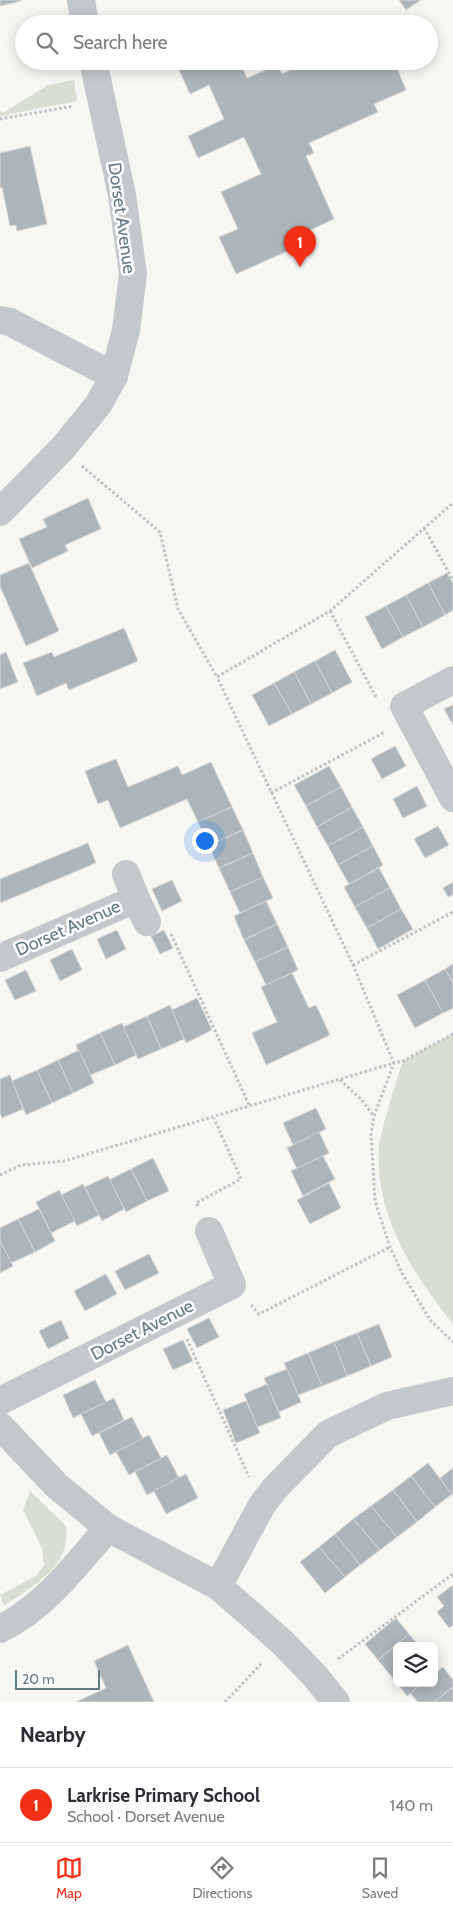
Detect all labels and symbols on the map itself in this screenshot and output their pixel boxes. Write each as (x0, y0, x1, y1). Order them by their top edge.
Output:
street label: Dorset Avenue (103, 161, 141, 275)
pin: 1 (284, 226, 316, 267)
your location (192, 828, 218, 854)
street label: Dorset Avenue (12, 895, 124, 961)
street label: Dorset Avenue (87, 1295, 197, 1365)
scale bar (15, 1667, 100, 1690)

